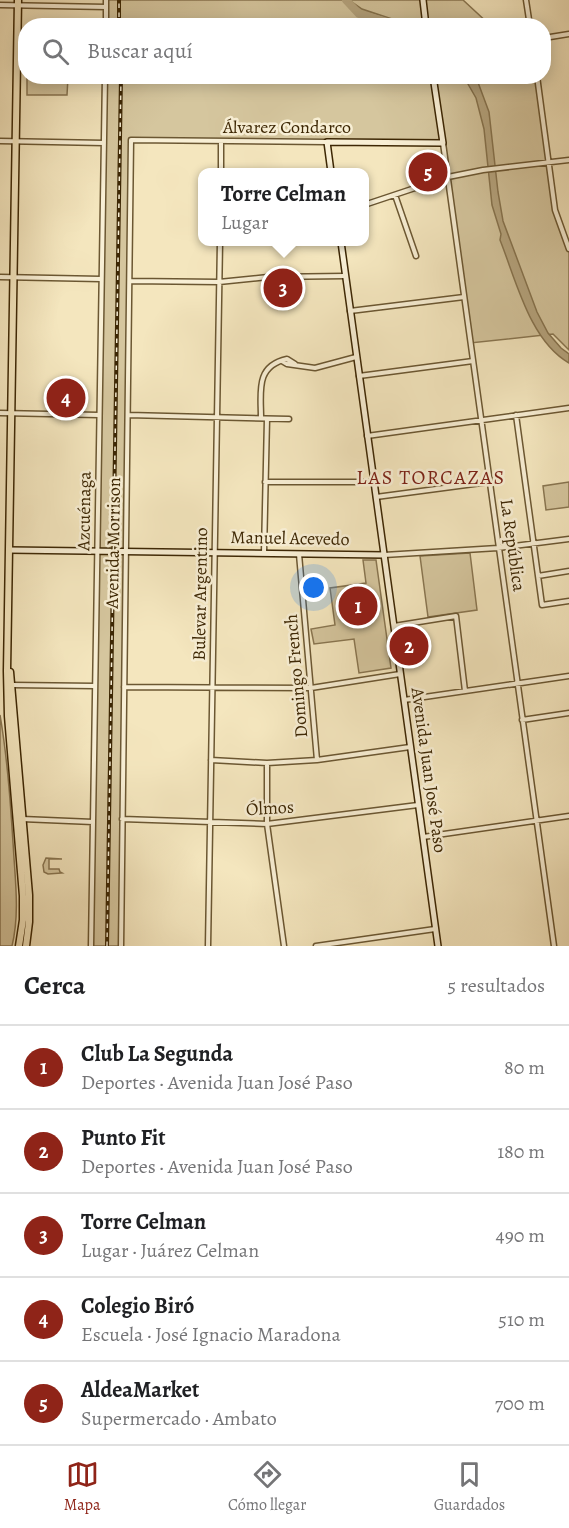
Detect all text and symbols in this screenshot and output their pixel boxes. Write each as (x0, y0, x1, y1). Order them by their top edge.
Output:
search box (18, 18, 551, 84)
icon: search (39, 35, 72, 68)
text: Buscar aquí (87, 36, 193, 66)
street label: Álvarez Condarco (222, 115, 351, 139)
pin: 5 (408, 150, 448, 195)
popup (198, 168, 369, 246)
text: Torre Celman (221, 179, 346, 209)
text: Lugar (221, 209, 269, 236)
pin: 3 (264, 266, 302, 310)
pin: 4 (46, 376, 86, 420)
district label: LAS TORCAZAS (356, 464, 506, 491)
street label: Azcuénaga (71, 470, 97, 552)
street label: Avenida Morrison (100, 477, 126, 610)
street label: La República (495, 497, 531, 593)
street label: Manuel Acevedo (230, 525, 350, 551)
street label: Bulevar Argentino (187, 527, 213, 661)
your location (299, 573, 328, 602)
pin: 1 (338, 584, 378, 628)
street label: Domingo French (279, 613, 313, 739)
pin: 2 (390, 624, 428, 668)
street label: Avenida Juan José Paso (405, 685, 452, 854)
street label: Ólmos (245, 795, 295, 821)
text: Cerca (24, 968, 86, 1003)
text: 5 resultados (448, 972, 545, 999)
text: Club La Segunda (81, 1039, 233, 1069)
text: 1 (40, 1054, 47, 1081)
text: 80 m (504, 1054, 545, 1081)
text: Deportes · Avenida Juan José Paso (81, 1069, 353, 1096)
text: Punto Fit (81, 1123, 166, 1153)
text: 2 (39, 1138, 48, 1165)
text: 180 m (497, 1138, 545, 1165)
text: Deportes · Avenida Juan José Paso (81, 1153, 353, 1180)
text: Torre Celman (81, 1207, 206, 1237)
text: 3 (39, 1222, 48, 1249)
text: 490 m (496, 1222, 545, 1249)
text: Lugar · Juárez Celman (81, 1237, 259, 1264)
text: Colegio Biró (81, 1291, 194, 1321)
text: 4 (39, 1306, 48, 1333)
text: 510 m (498, 1306, 545, 1333)
text: Escuela · José Ignacio Maradona (81, 1321, 341, 1348)
text: AldeaMarket (81, 1375, 199, 1405)
text: 5 (39, 1390, 48, 1417)
text: 700 m (495, 1390, 545, 1417)
text: Supermercado · Ambato (81, 1405, 277, 1432)
tab: Mapa (64, 1458, 101, 1516)
tab: Cómo llegar (228, 1458, 306, 1516)
tab: Guardados (434, 1458, 505, 1516)

